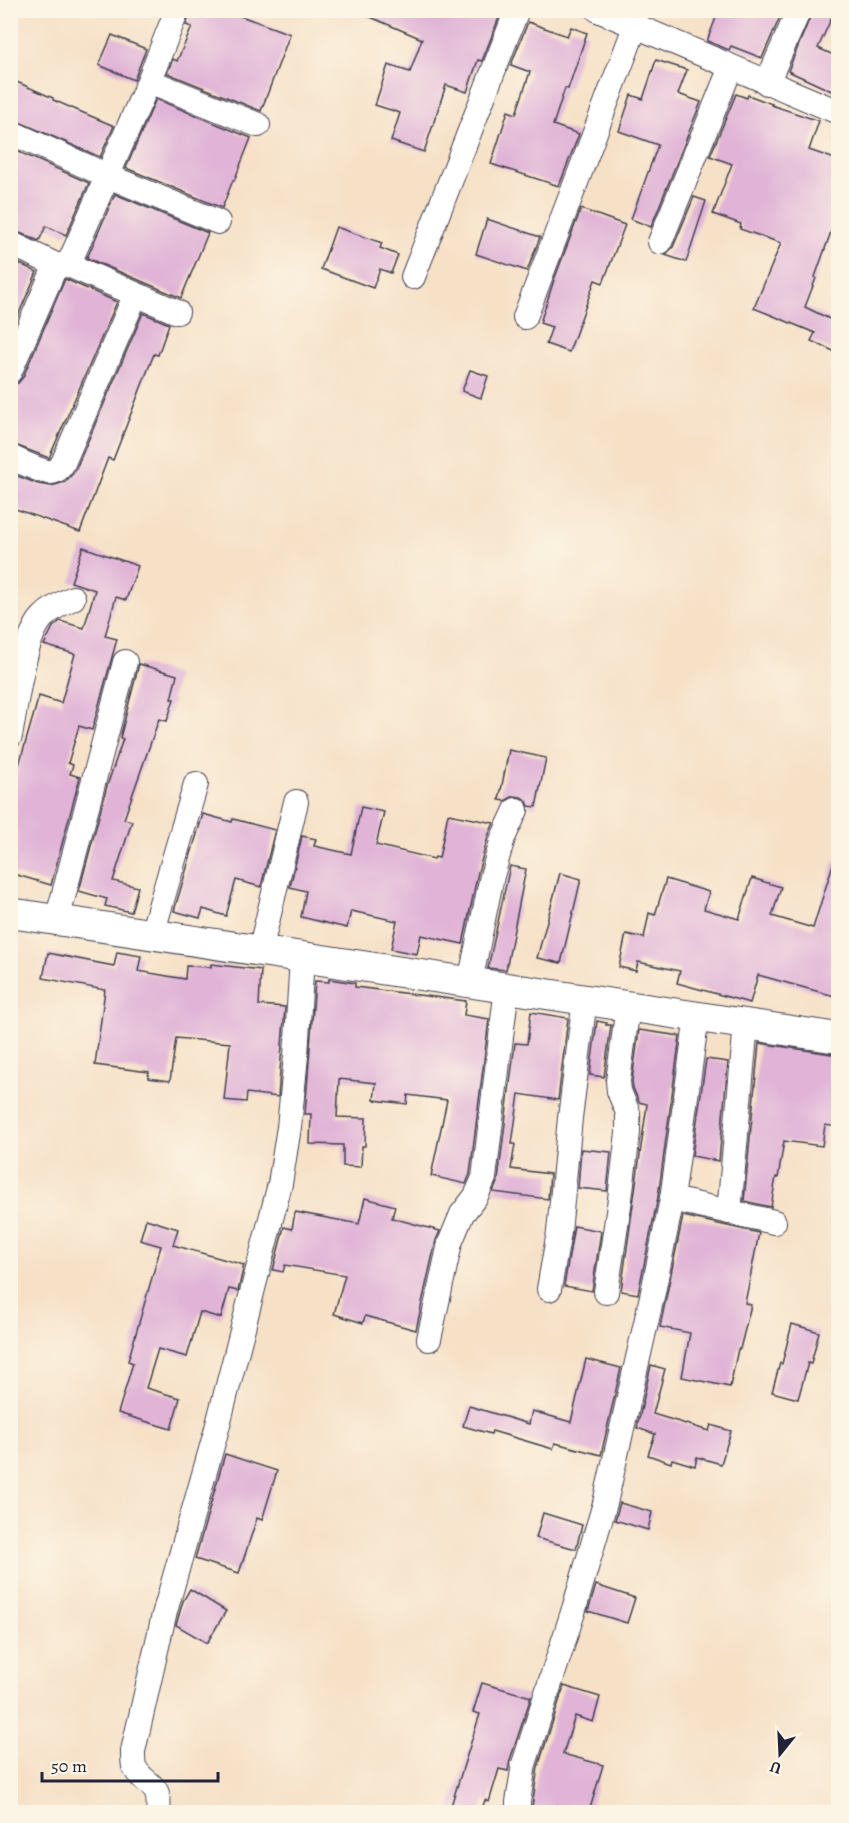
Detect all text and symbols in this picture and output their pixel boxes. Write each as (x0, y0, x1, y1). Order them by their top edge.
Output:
north arrow (750, 1724, 810, 1784)
scale bar (42, 1745, 218, 1783)
text: 50 m (51, 1754, 87, 1778)
text: U (767, 1755, 784, 1779)

